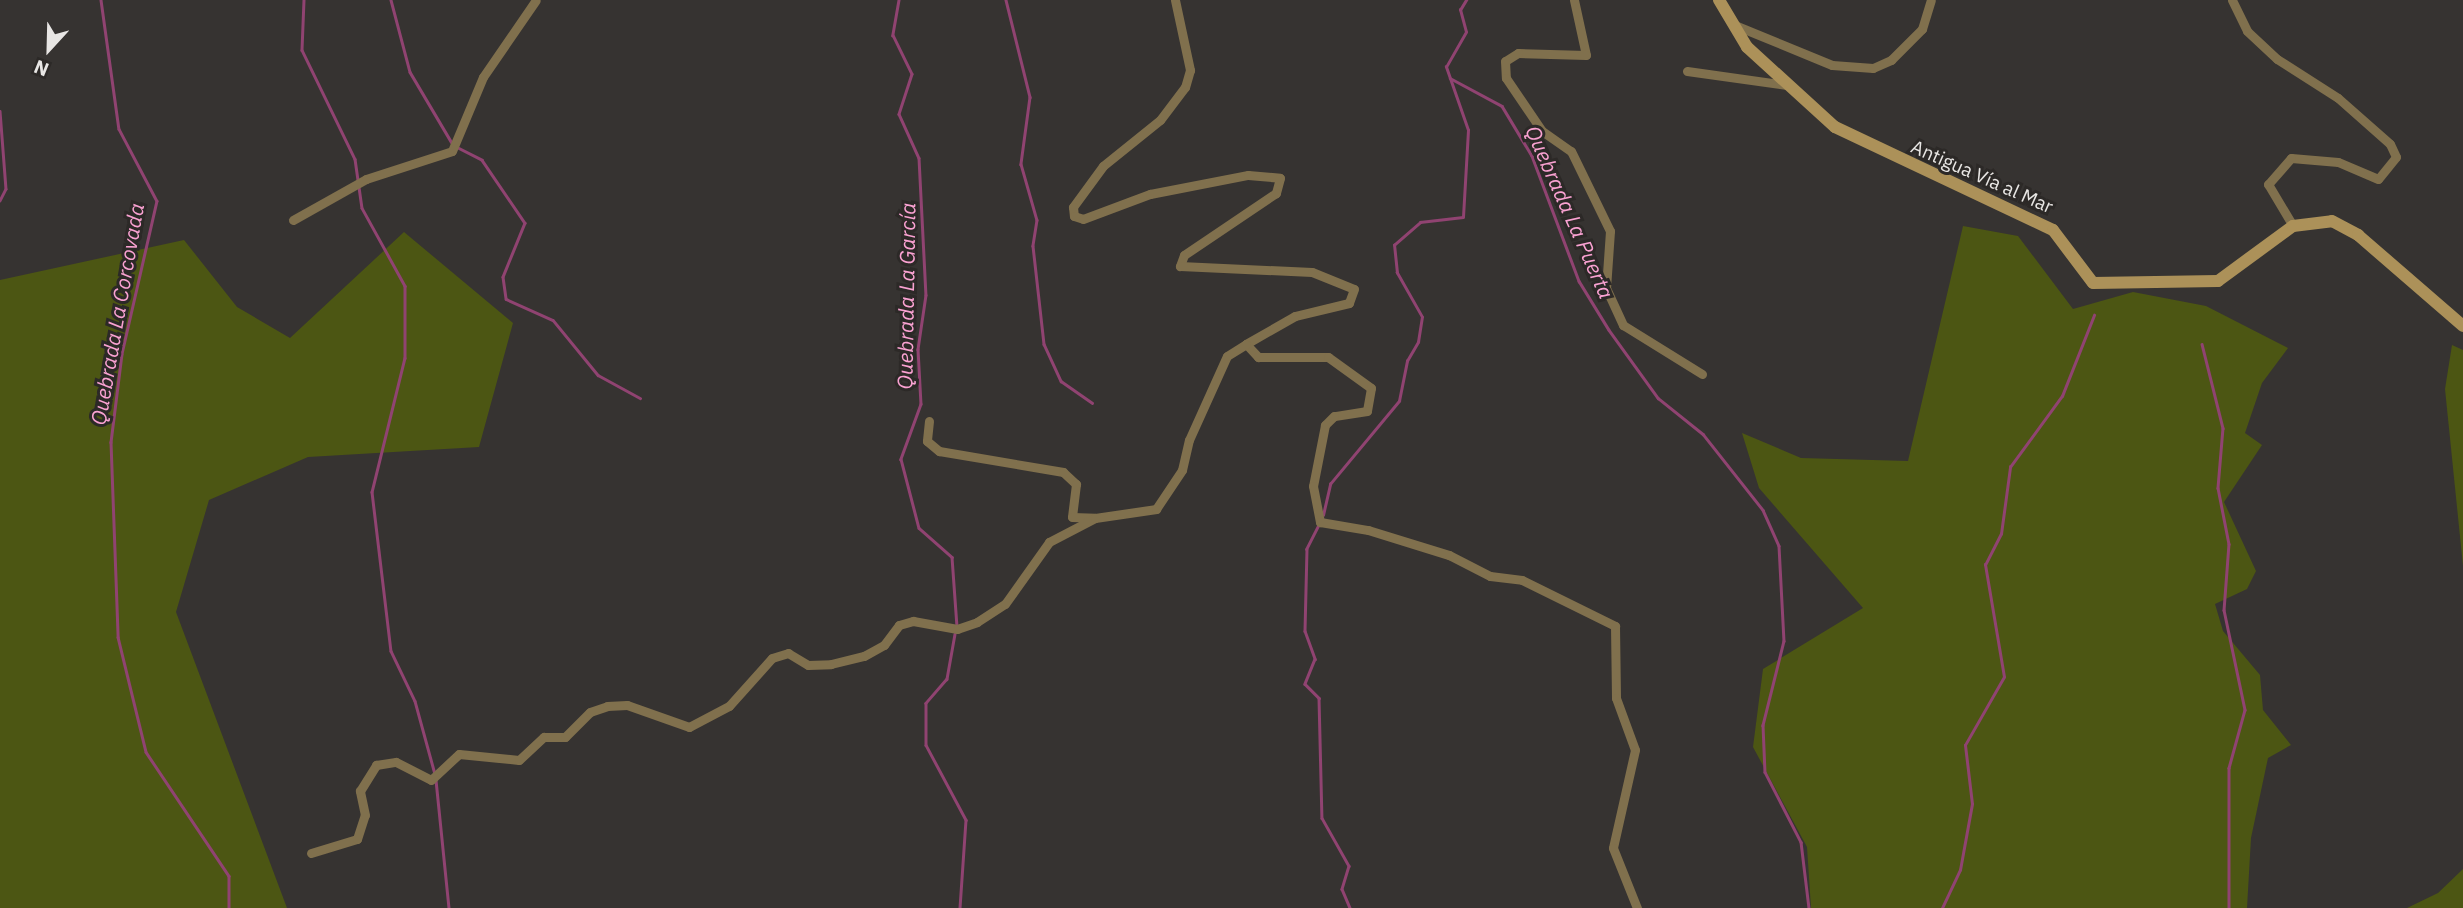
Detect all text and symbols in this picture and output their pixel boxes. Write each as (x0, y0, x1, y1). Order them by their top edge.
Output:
north arrow (14, 14, 84, 84)
text: N (30, 55, 52, 82)
water label: Quebrada La Puerta (1521, 122, 1619, 302)
street label: Antigua Vía al Mar (1907, 135, 2057, 219)
water label: Quebrada La Corcovada (85, 201, 149, 427)
water label: Quebrada La García (892, 202, 920, 390)

